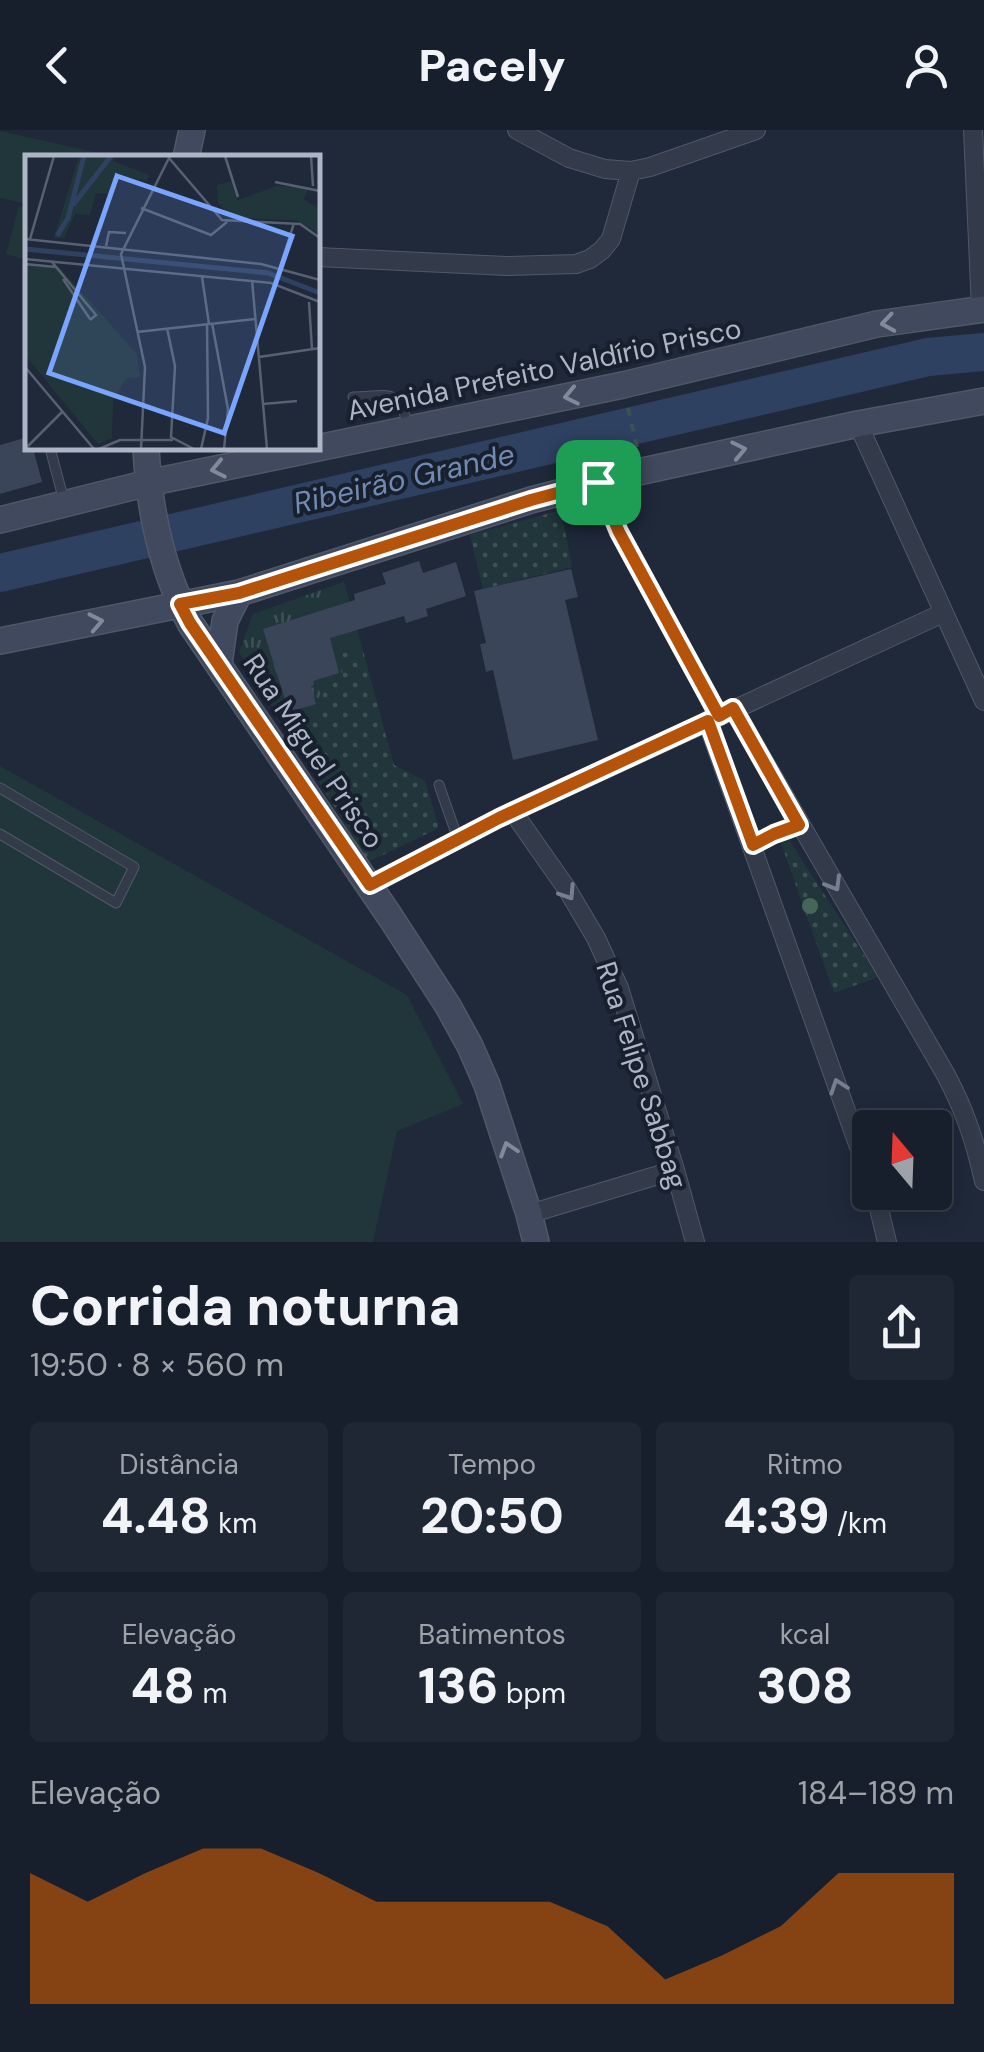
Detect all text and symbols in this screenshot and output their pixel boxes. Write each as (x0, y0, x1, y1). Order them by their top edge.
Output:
text: Pacely (418, 36, 566, 95)
icon: back (30, 38, 85, 93)
icon: person (899, 38, 954, 93)
inset map (25, 155, 320, 450)
street label: Avenida Prefeito Valdírio Prisco (344, 310, 745, 429)
one-way arrow (879, 312, 896, 333)
one-way arrow (563, 385, 580, 406)
water label: Ribeirão Grande (290, 434, 518, 523)
pin (556, 440, 641, 525)
one-way arrow (730, 441, 747, 462)
icon: arrive (571, 455, 626, 510)
one-way arrow (210, 458, 227, 479)
one-way arrow (87, 612, 104, 633)
street label: Rua Miguel Prisco (235, 647, 392, 856)
one-way arrow (822, 873, 841, 891)
one-way arrow (556, 882, 575, 900)
street label: Rua Felipe Sabbag (587, 957, 696, 1194)
one-way arrow (829, 1079, 849, 1096)
north arrow (852, 1110, 952, 1210)
map controls (852, 1110, 952, 1210)
one-way arrow (500, 1141, 520, 1158)
text: Corrida noturna (30, 1270, 461, 1342)
button: share (849, 1275, 954, 1380)
text: 19:50 · 8 × 560 m (30, 1344, 284, 1386)
text: Distância (119, 1446, 239, 1483)
text: Tempo (448, 1446, 536, 1483)
text: Ritmo (767, 1446, 843, 1483)
text: 4.48 (101, 1483, 211, 1549)
text: 20:50 (420, 1483, 564, 1549)
text: 4:39 (723, 1483, 830, 1549)
text: km (211, 1505, 257, 1542)
text: /km (830, 1505, 887, 1542)
text: Elevação (122, 1616, 236, 1653)
text: Batimentos (418, 1616, 566, 1653)
text: kcal (780, 1616, 830, 1653)
text: 48 (131, 1653, 195, 1719)
text: 136 (418, 1653, 498, 1719)
text: 308 (756, 1653, 854, 1719)
text: m (195, 1675, 227, 1712)
text: bpm (498, 1675, 566, 1712)
text: Elevação (30, 1772, 161, 1814)
text: 184–189 m (798, 1772, 954, 1814)

